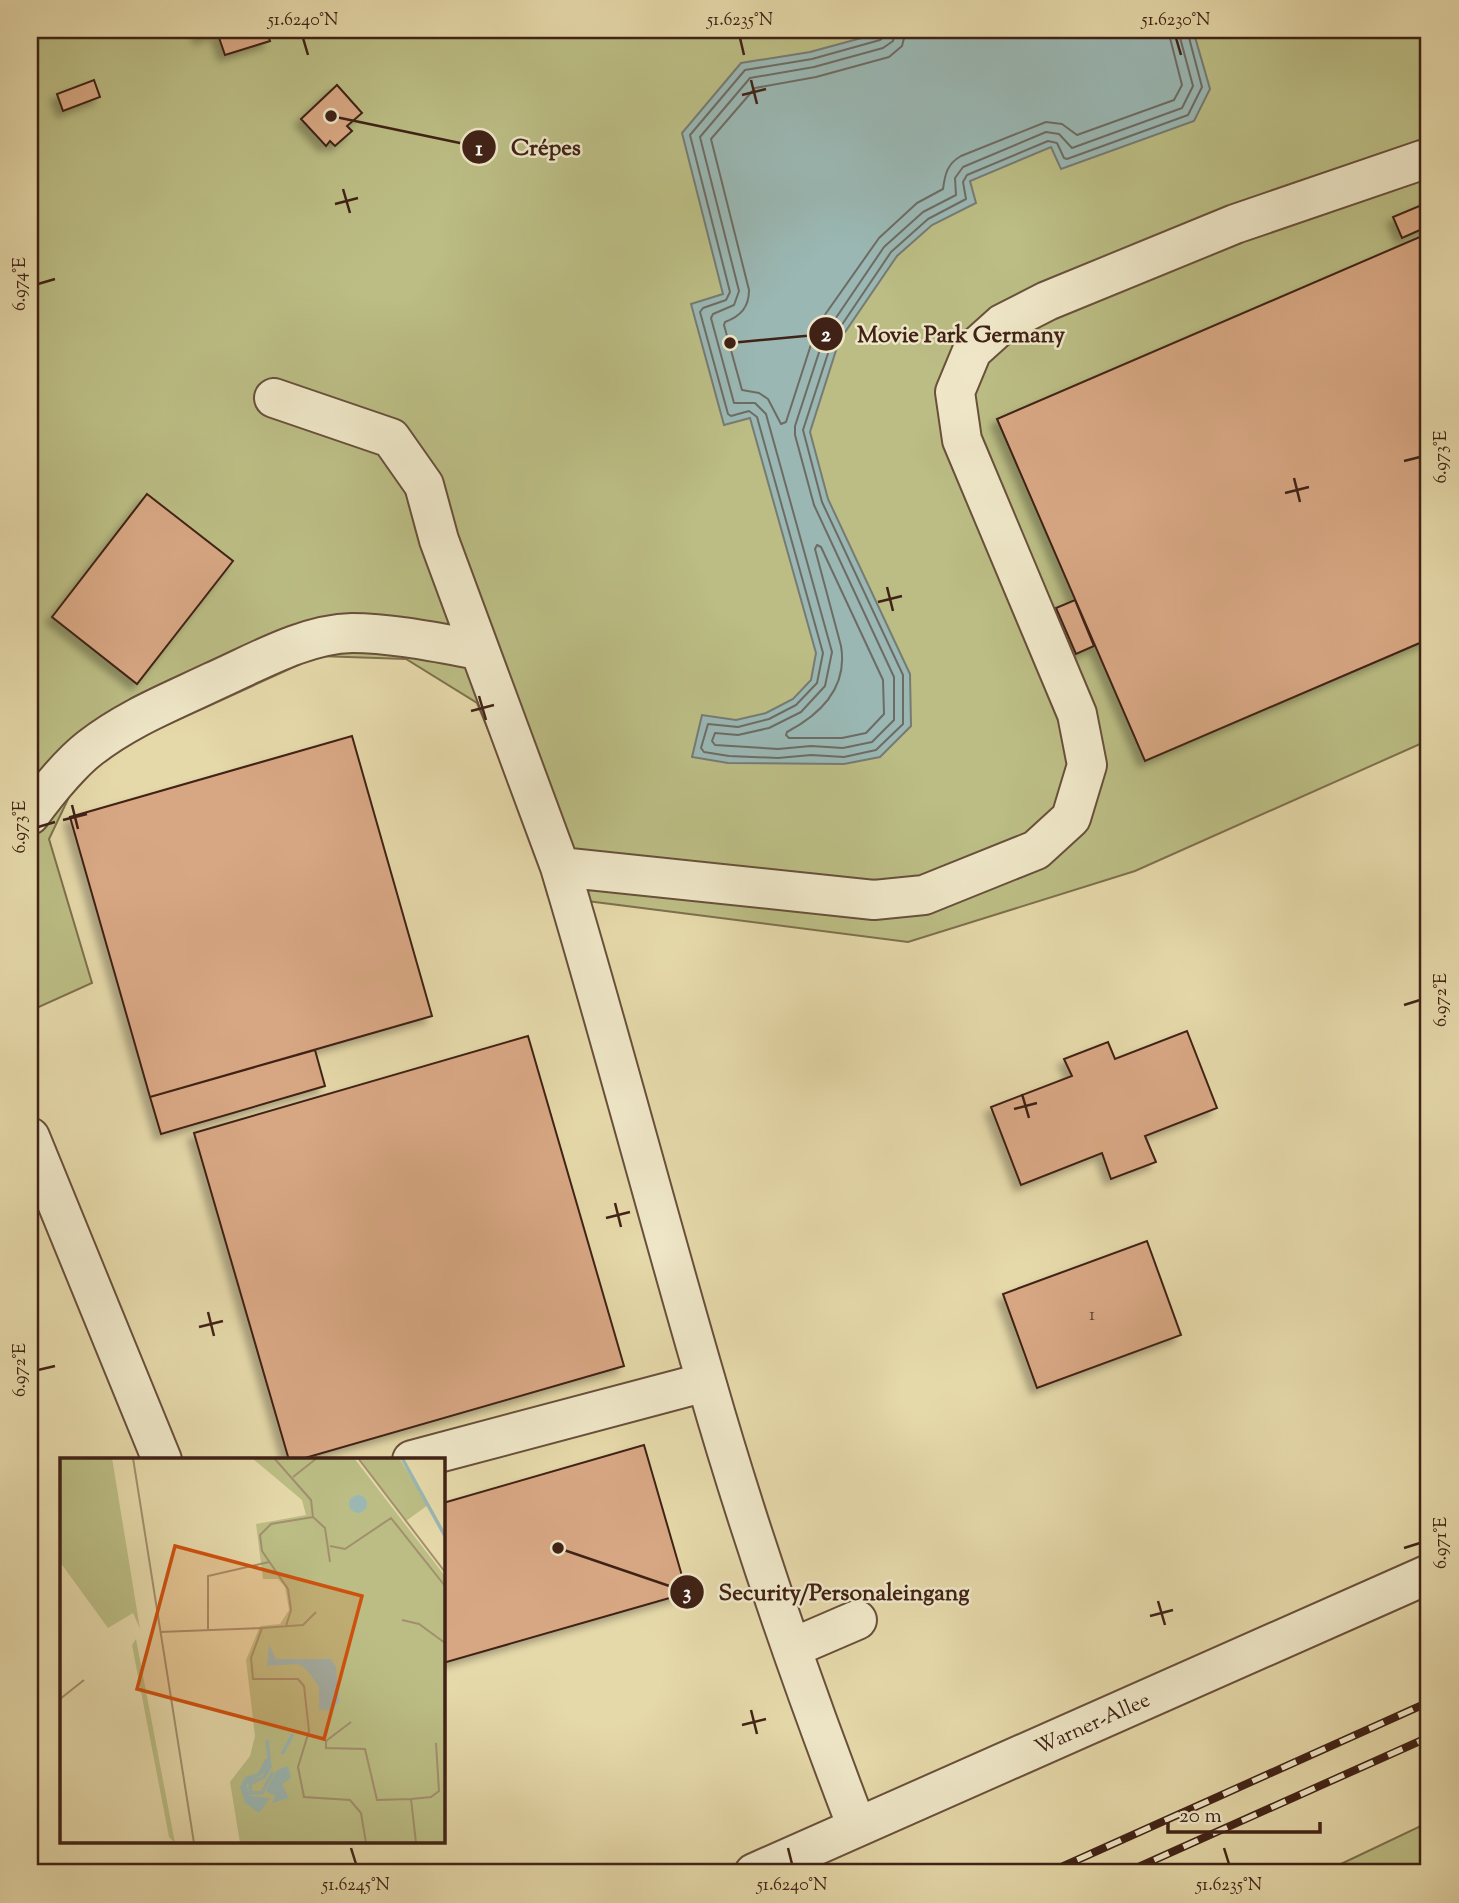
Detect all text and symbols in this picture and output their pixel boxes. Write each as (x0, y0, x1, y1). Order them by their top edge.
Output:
text: 51.6240°N (267, 8, 338, 34)
text: 51.6235°N (706, 8, 773, 34)
text: 51.6230°N (1141, 8, 1210, 34)
callout: Crépes (462, 125, 595, 169)
text: Crépes (511, 133, 581, 166)
text: 1 (475, 135, 483, 165)
text: 6.974°E (8, 257, 34, 311)
callout: Movie Park Germany (808, 312, 1079, 356)
text: Movie Park Germany (857, 320, 1065, 353)
text: 2 (821, 321, 831, 351)
text: 6.973°E (1429, 430, 1455, 484)
text: 6.973°E (8, 800, 34, 854)
text: 6.972°E (1429, 973, 1455, 1027)
house number: 1 (1089, 1303, 1095, 1329)
text: 6.972°E (8, 1343, 34, 1397)
inset map (60, 1458, 444, 1843)
text: 6.971°E (1429, 1517, 1455, 1569)
callout: Security/Personaleingang (670, 1570, 984, 1614)
text: Security/Personaleingang (719, 1578, 970, 1611)
text: 3 (683, 1579, 691, 1609)
street label: Warner-Allee (1030, 1686, 1155, 1764)
scale bar (1168, 1791, 1321, 1835)
text: 20 m (1179, 1802, 1222, 1832)
text: 51.6245°N (321, 1873, 390, 1899)
text: 51.6240°N (756, 1873, 827, 1899)
text: 51.6235°N (1195, 1873, 1262, 1899)

